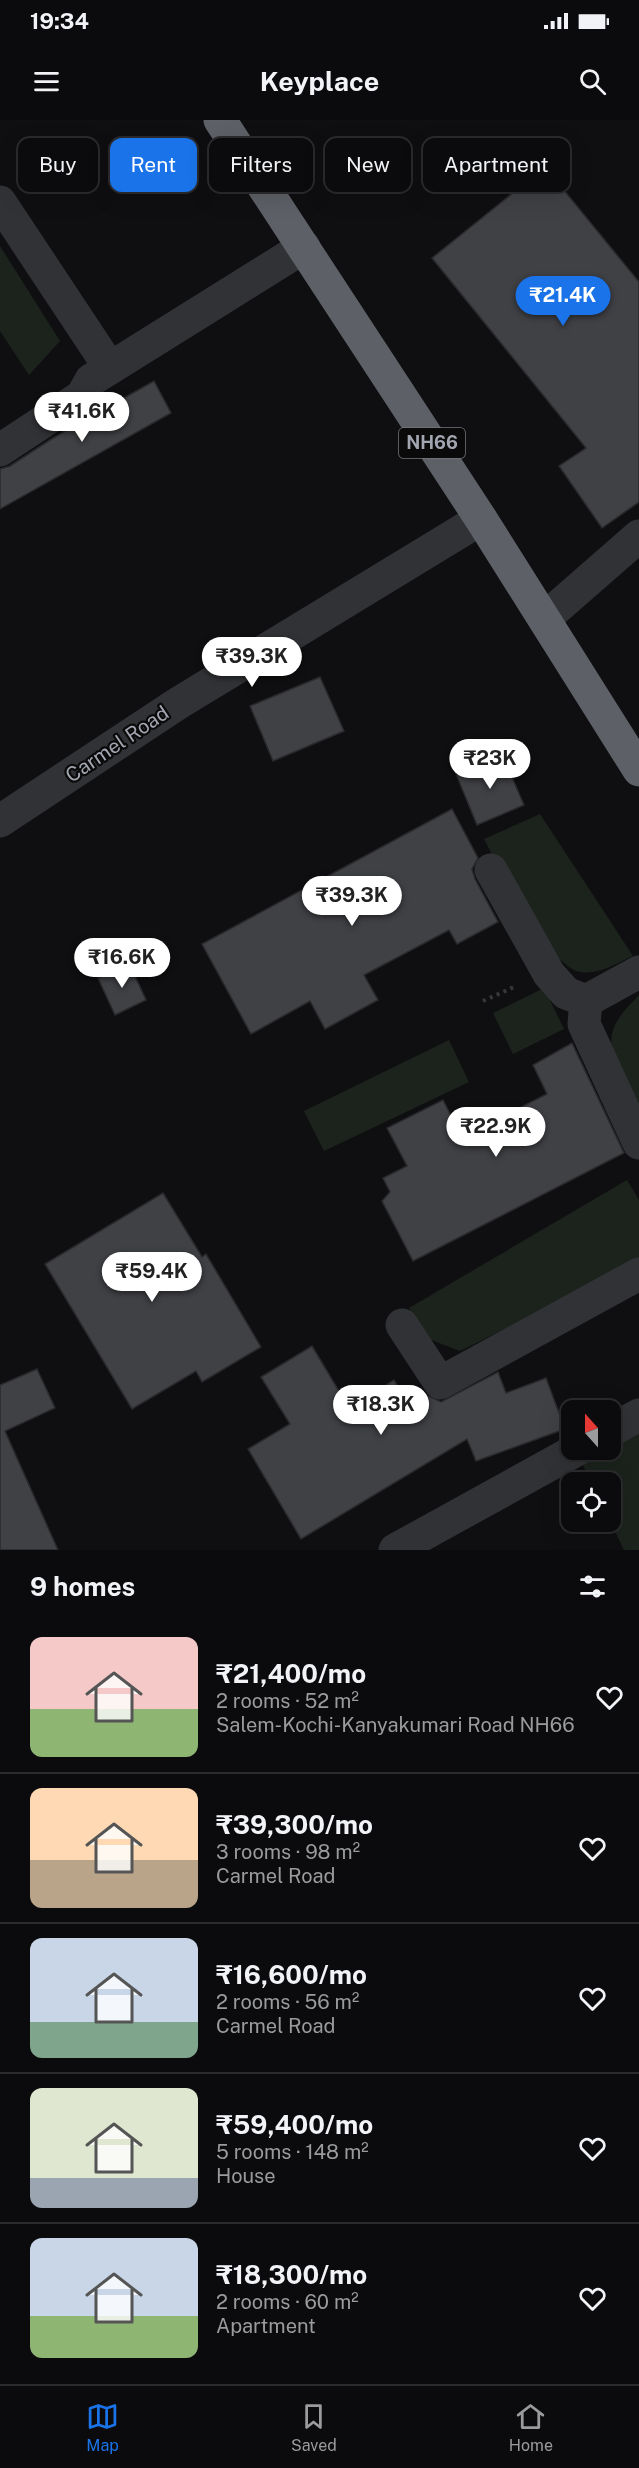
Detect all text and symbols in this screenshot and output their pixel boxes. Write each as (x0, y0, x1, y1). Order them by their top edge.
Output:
text: 19:34 (30, 8, 89, 34)
icon: menu (30, 65, 63, 98)
text: Keyplace (260, 65, 379, 97)
icon: search (576, 65, 609, 98)
chip: Buy (18, 138, 98, 192)
chip: Rent (110, 138, 197, 192)
chip: Filters (209, 138, 313, 192)
chip: New (325, 138, 411, 192)
chip: Apartment (423, 138, 570, 192)
pin: ₹21.4K (514, 276, 612, 327)
text: ₹21.4K (530, 283, 596, 307)
pin: ₹41.6K (33, 392, 131, 443)
text: ₹41.6K (48, 399, 116, 423)
road number: NH66 (399, 428, 465, 458)
pin: ₹39.3K (203, 637, 301, 688)
text: ₹39.3K (216, 644, 288, 668)
street label: Carmel Road (61, 701, 173, 787)
pin: ₹23K (454, 739, 526, 790)
text: ₹23K (463, 746, 517, 770)
pin: ₹39.3K (303, 876, 401, 927)
text: ₹39.3K (316, 883, 388, 907)
pin: ₹16.6K (73, 938, 171, 989)
text: ₹16.6K (88, 945, 156, 969)
pin: ₹22.9K (447, 1107, 545, 1158)
text: ₹22.9K (460, 1114, 532, 1138)
pin: ₹59.4K (103, 1252, 201, 1303)
text: ₹59.4K (116, 1259, 188, 1283)
pin: ₹18.3K (332, 1385, 430, 1436)
text: ₹18.3K (347, 1392, 415, 1416)
north arrow (561, 1400, 621, 1460)
map controls (561, 1400, 621, 1532)
button: locate (561, 1472, 621, 1532)
icon: filters (576, 1570, 609, 1603)
text: 9 homes (30, 1571, 135, 1602)
text: ₹21,400/mo (216, 1658, 366, 1689)
icon: home (78, 1661, 150, 1733)
icon: heart (593, 1681, 626, 1714)
text: 2 rooms · 52 m² (216, 1689, 359, 1713)
text: Salem-Kochi-Kanyakumari Road NH66 (216, 1713, 575, 1737)
text: ₹39,300/mo (216, 1809, 373, 1840)
icon: home (78, 1812, 150, 1884)
icon: heart (576, 1832, 609, 1865)
text: 3 rooms · 98 m² (216, 1840, 360, 1864)
text: Carmel Road (216, 1864, 335, 1888)
text: ₹16,600/mo (216, 1959, 367, 1990)
icon: home (78, 1962, 150, 2034)
icon: heart (576, 1982, 609, 2015)
text: 2 rooms · 56 m² (216, 1990, 359, 2014)
text: Carmel Road (216, 2014, 335, 2038)
text: ₹59,400/mo (216, 2109, 373, 2140)
icon: home (78, 2112, 150, 2184)
icon: heart (576, 2132, 609, 2165)
text: 5 rooms · 148 m² (216, 2140, 369, 2164)
text: House (216, 2164, 276, 2188)
text: ₹18,300/mo (216, 2259, 367, 2290)
icon: home (78, 2262, 150, 2334)
icon: heart (576, 2282, 609, 2315)
text: 2 rooms · 60 m² (216, 2290, 359, 2314)
text: Apartment (216, 2314, 316, 2338)
tab: Map (86, 2400, 119, 2455)
tab: Saved (291, 2400, 337, 2455)
tab: Home (509, 2400, 553, 2455)

